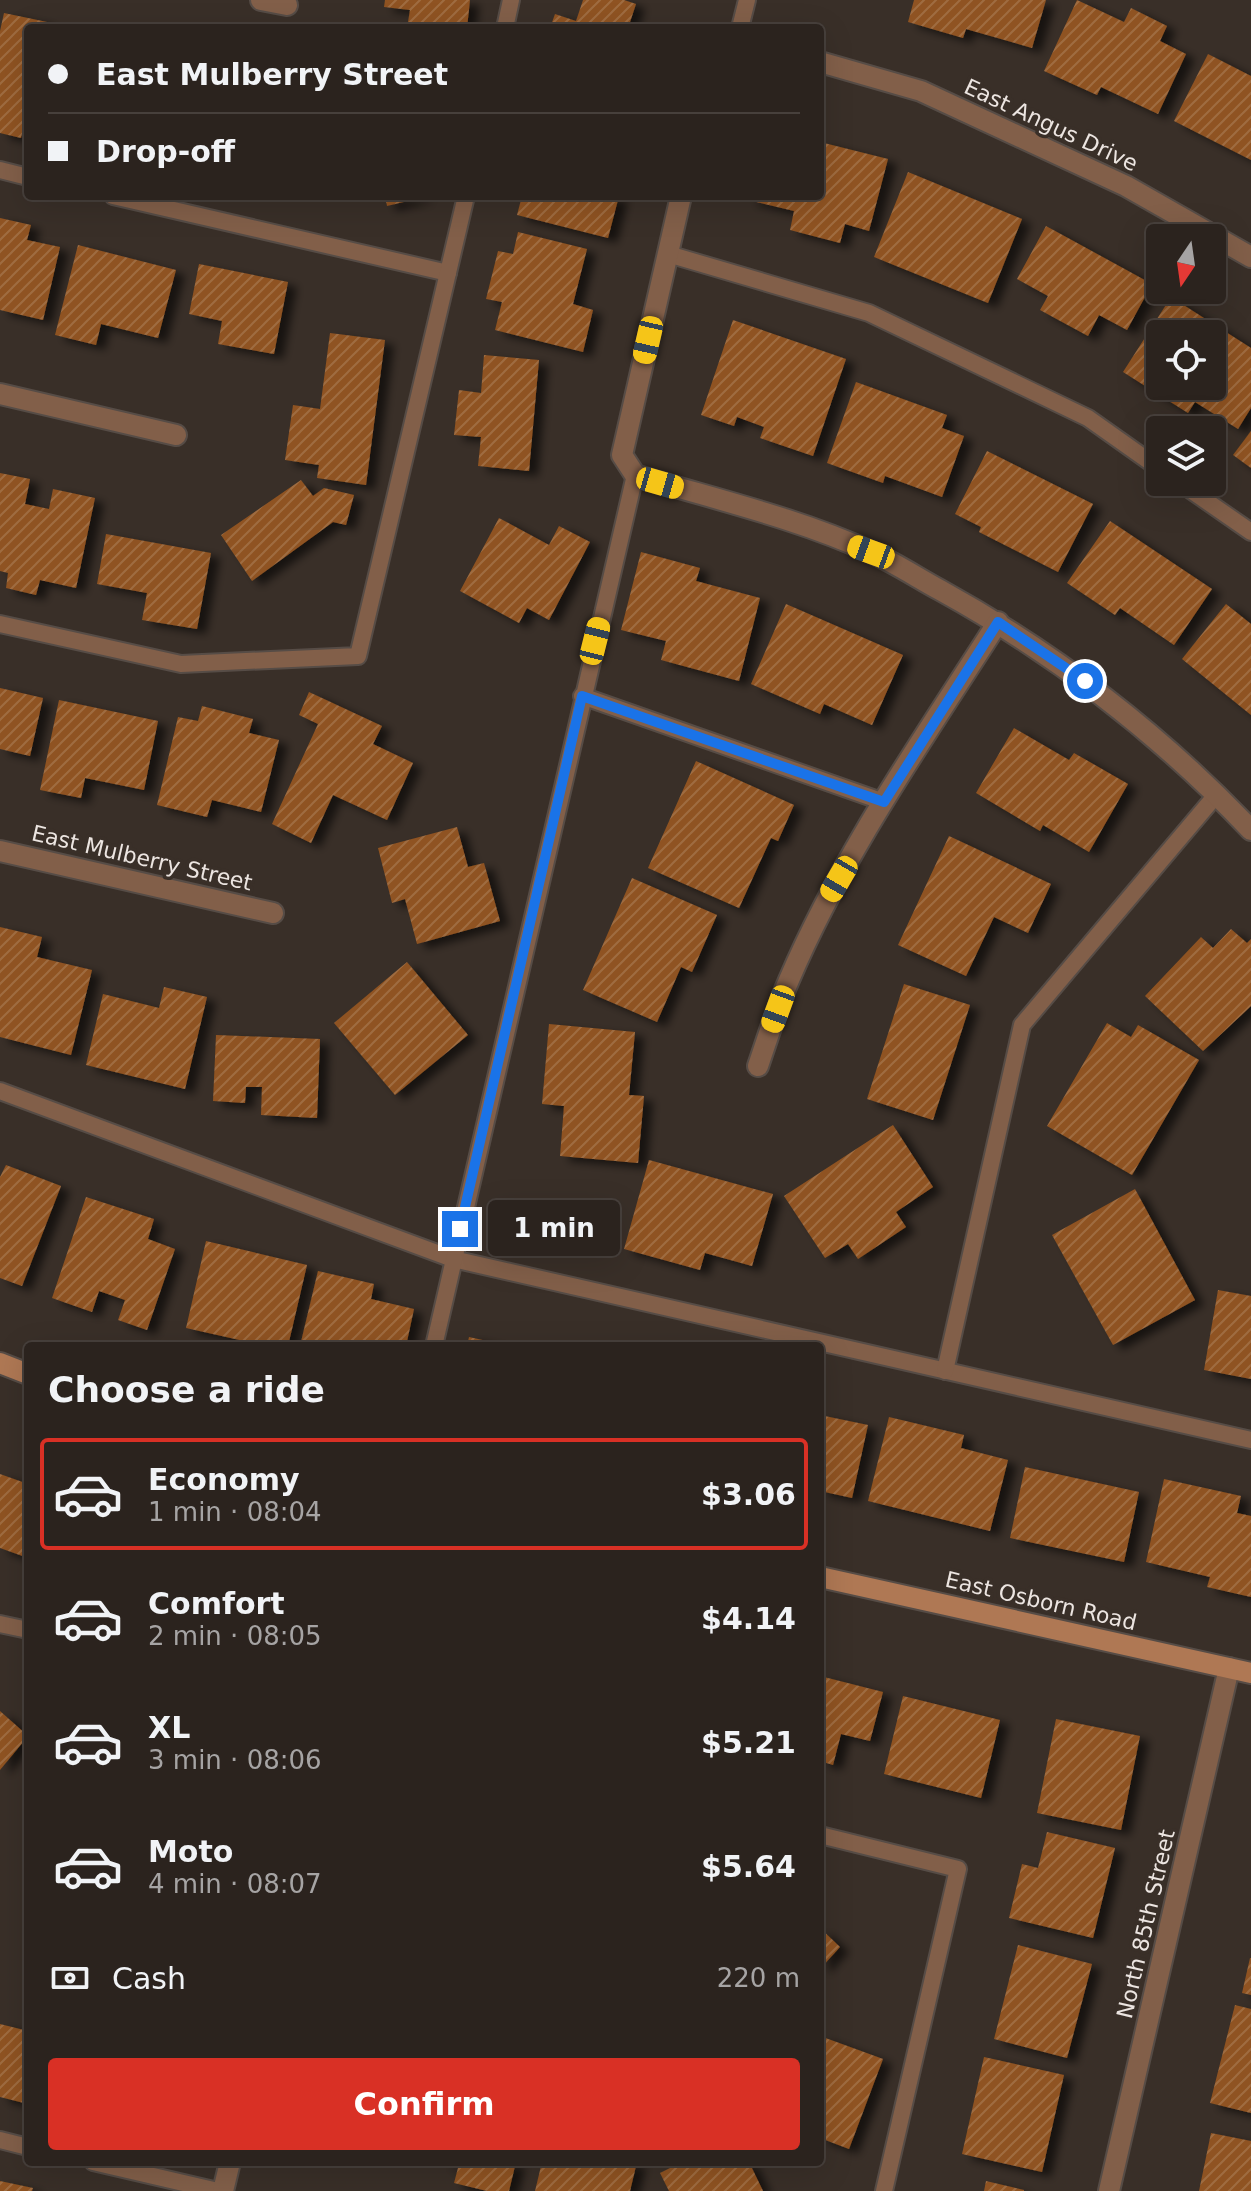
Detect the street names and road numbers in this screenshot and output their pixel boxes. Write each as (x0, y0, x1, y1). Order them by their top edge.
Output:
street label: East Angus Drive (960, 74, 1142, 176)
street label: East Mulberry Street (29, 820, 255, 896)
street label: East Osborn Road (943, 1567, 1139, 1635)
street label: North 85th Street (1112, 1827, 1180, 2021)

